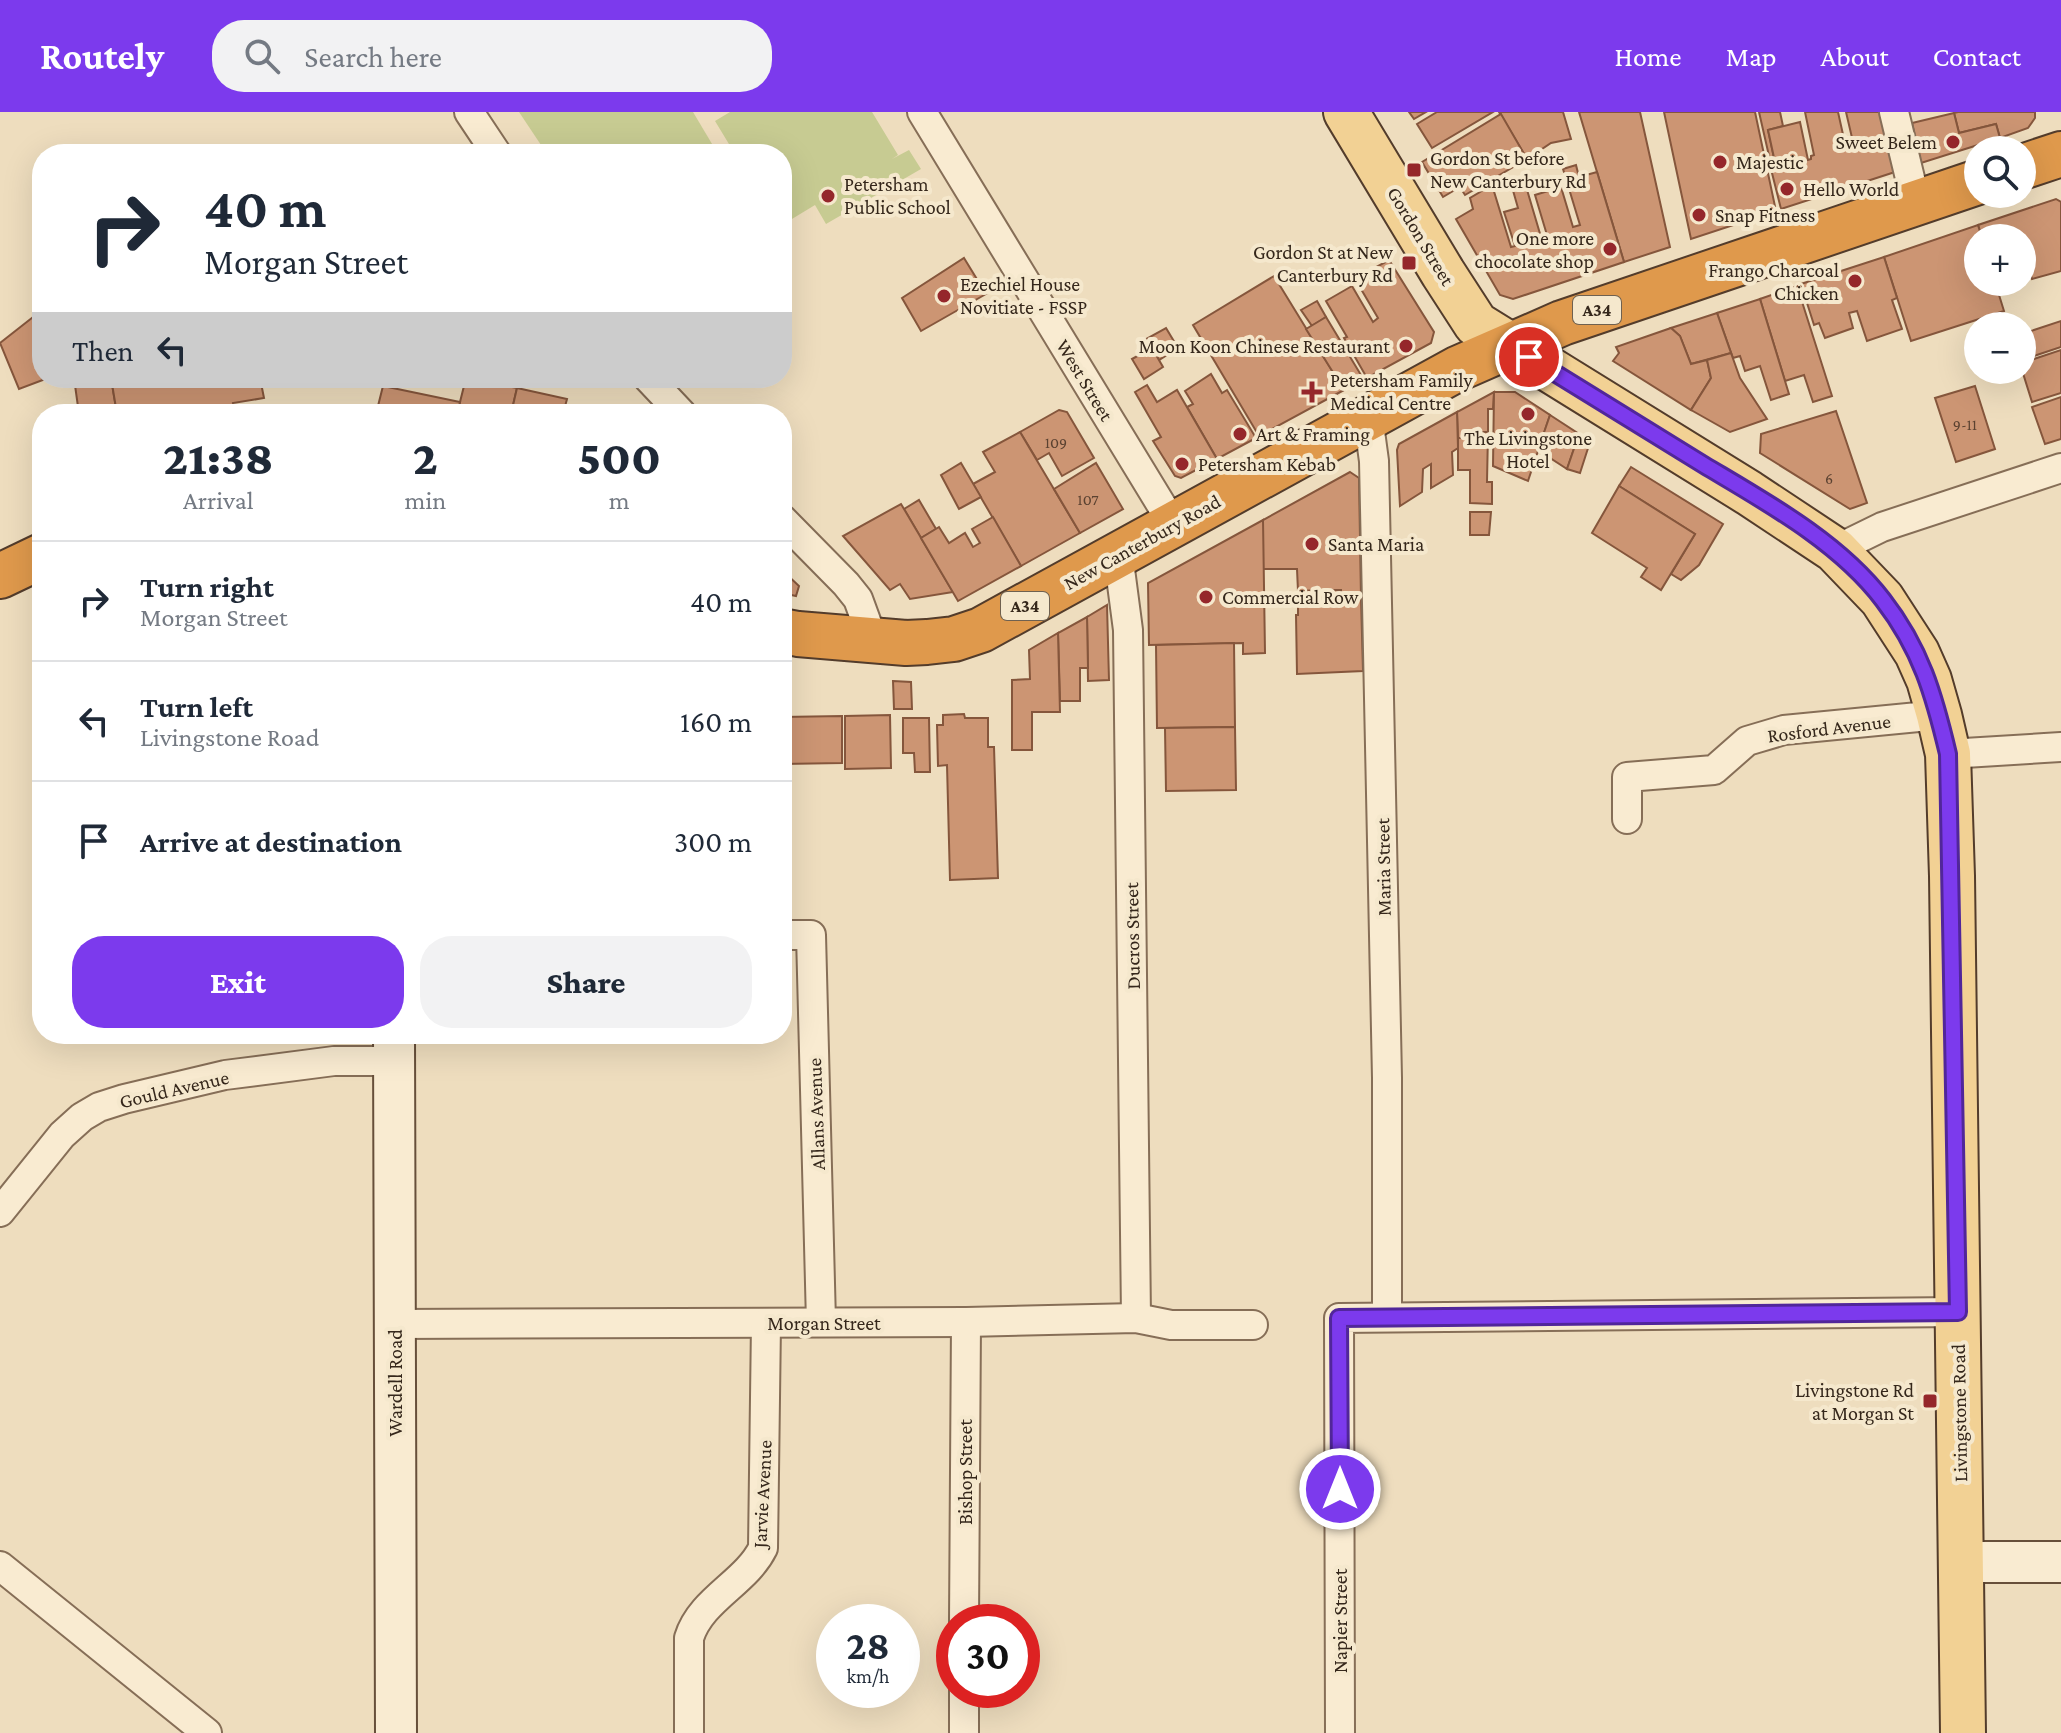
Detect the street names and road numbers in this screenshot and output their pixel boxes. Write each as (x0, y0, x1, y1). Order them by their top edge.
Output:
street label: Gordon Street (1383, 183, 1459, 290)
road number: A34 (1573, 296, 1621, 324)
street label: West Street (1052, 335, 1118, 425)
street label: New Canterbury Road (1060, 490, 1225, 595)
road number: A34 (1001, 592, 1049, 620)
street label: Rosford Avenue (1766, 709, 1892, 746)
street label: Maria Street (1371, 817, 1395, 916)
street label: Ducros Street (1120, 882, 1144, 990)
street label: Allans Avenue (803, 1057, 829, 1171)
street label: Gould Avenue (117, 1066, 231, 1112)
street label: Morgan Street (767, 1312, 881, 1335)
street label: Wardell Road (384, 1329, 406, 1437)
street label: Livingstone Road (1947, 1343, 1972, 1482)
street label: Bishop Street (954, 1419, 977, 1525)
street label: Jarvie Avenue (748, 1439, 777, 1551)
street label: Napier Street (1329, 1568, 1352, 1673)

